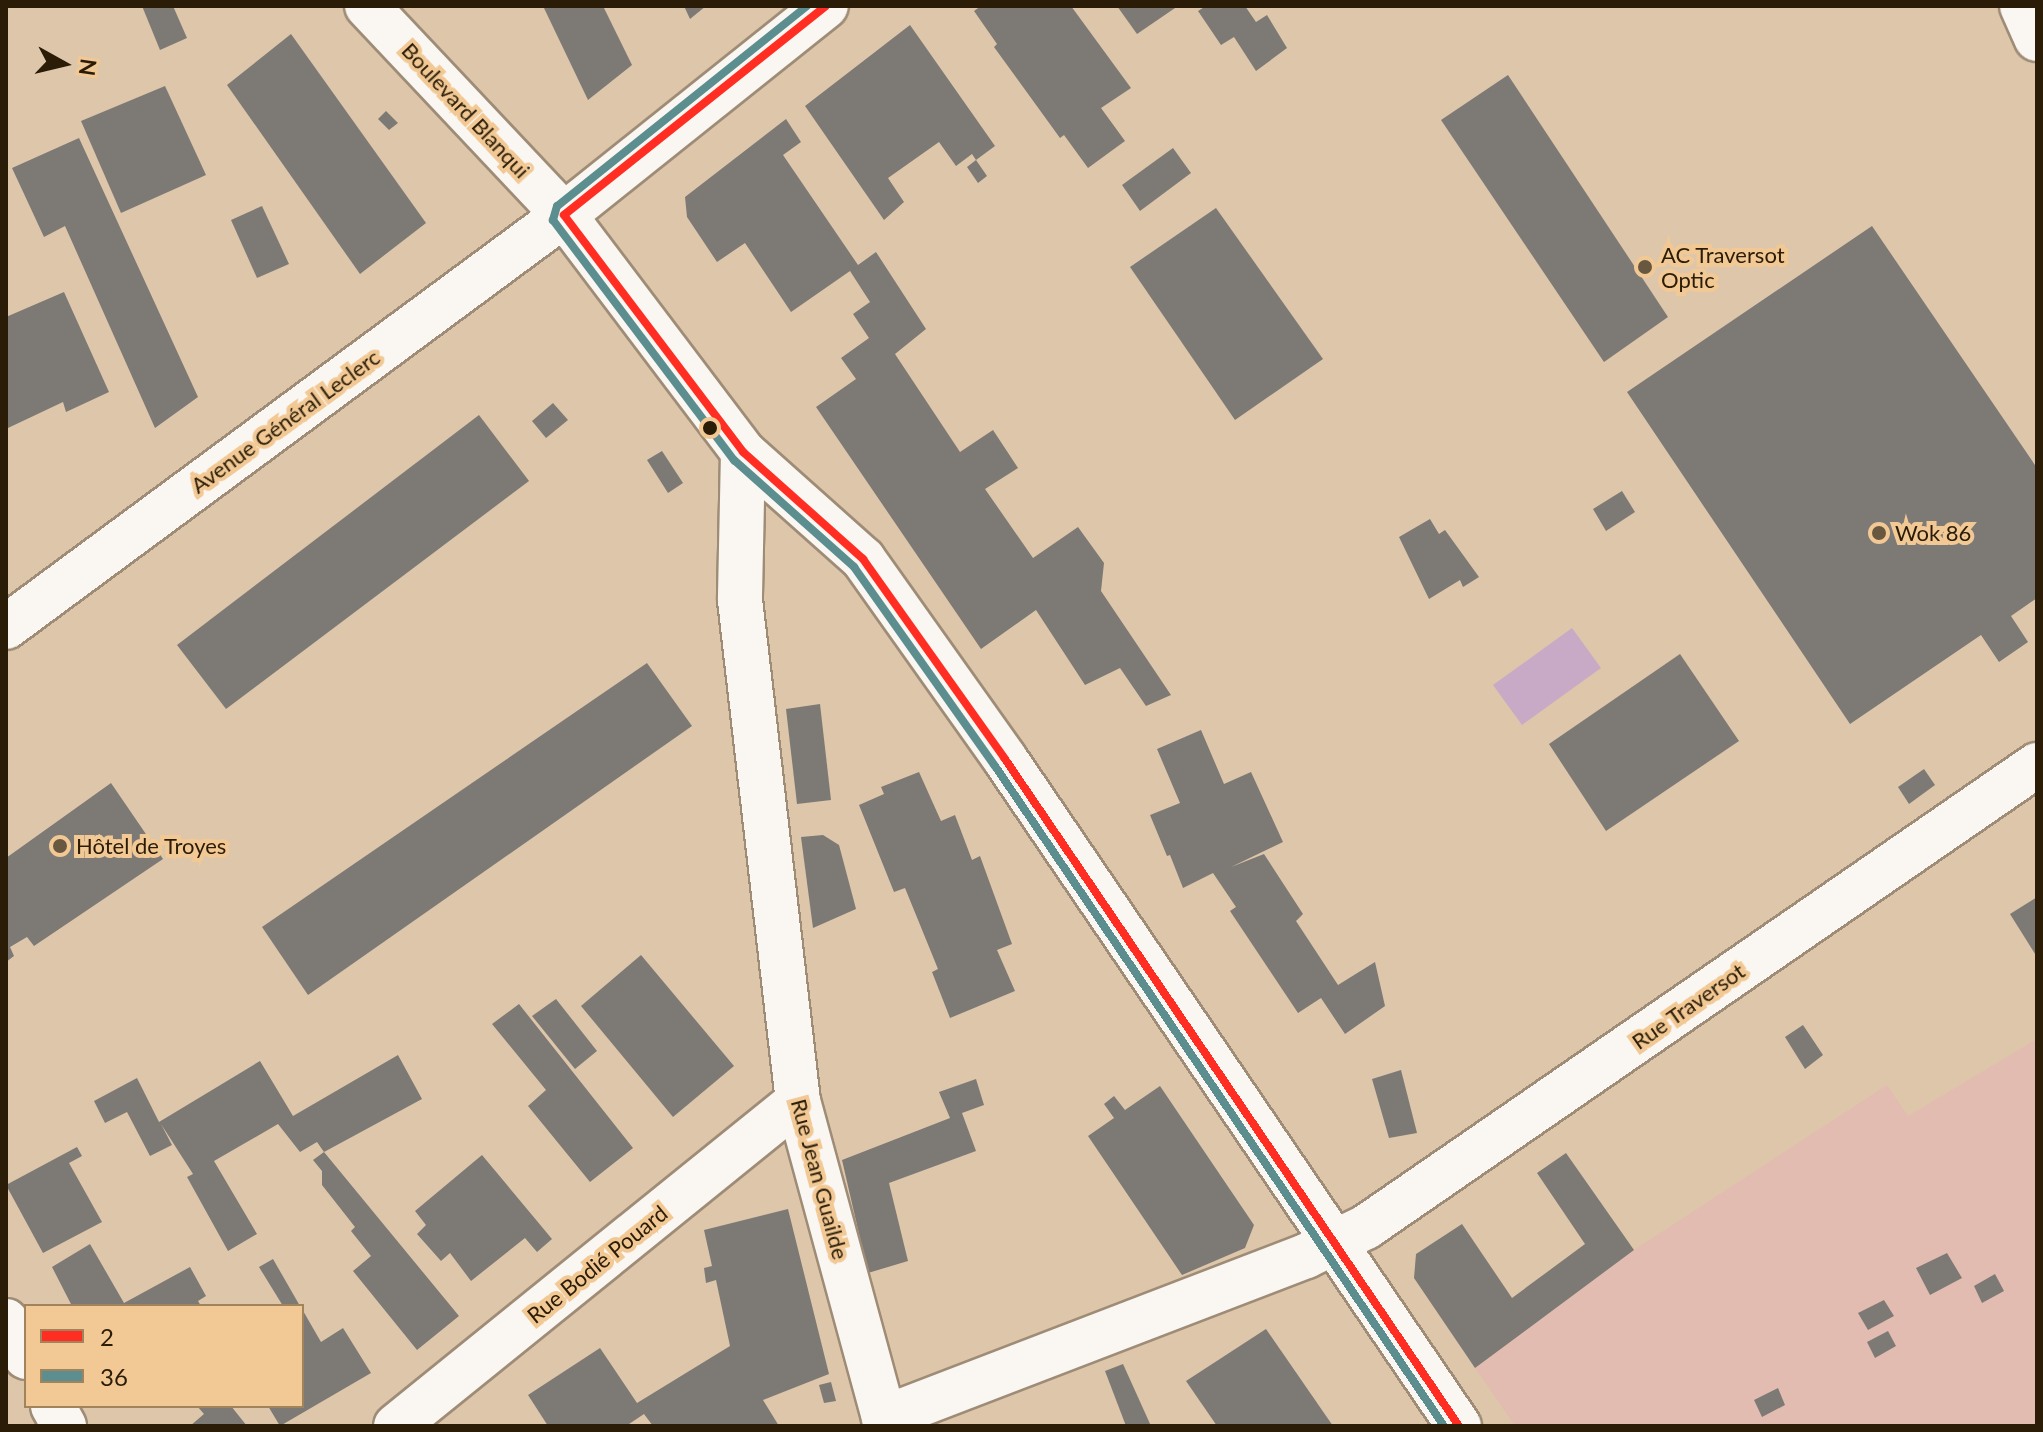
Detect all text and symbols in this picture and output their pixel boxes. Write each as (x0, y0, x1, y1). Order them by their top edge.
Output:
north arrow (24, 24, 104, 104)
street label: Boulevard Blanqui (397, 37, 535, 183)
text: N (74, 57, 103, 78)
place label: AC Traversot Optic (1661, 241, 1785, 292)
marker: AC Traversot Optic (1636, 258, 1654, 276)
street label: Avenue Général Leclerc (185, 344, 385, 498)
unlabelled marker (702, 420, 718, 436)
place label: Wok 86 (1895, 520, 1971, 546)
marker: Wok 86 (1870, 524, 1888, 542)
place label: Hôtel de Troyes (76, 833, 227, 859)
marker: Hôtel de Troyes (51, 837, 69, 855)
street label: Rue Traversot (1626, 957, 1750, 1055)
street label: Rue Jean Guailde (786, 1096, 854, 1262)
street label: Rue Bodié Pouard (522, 1199, 672, 1329)
legend (24, 1304, 304, 1408)
text: 2 (100, 1322, 114, 1351)
text: 36 (100, 1362, 128, 1391)

